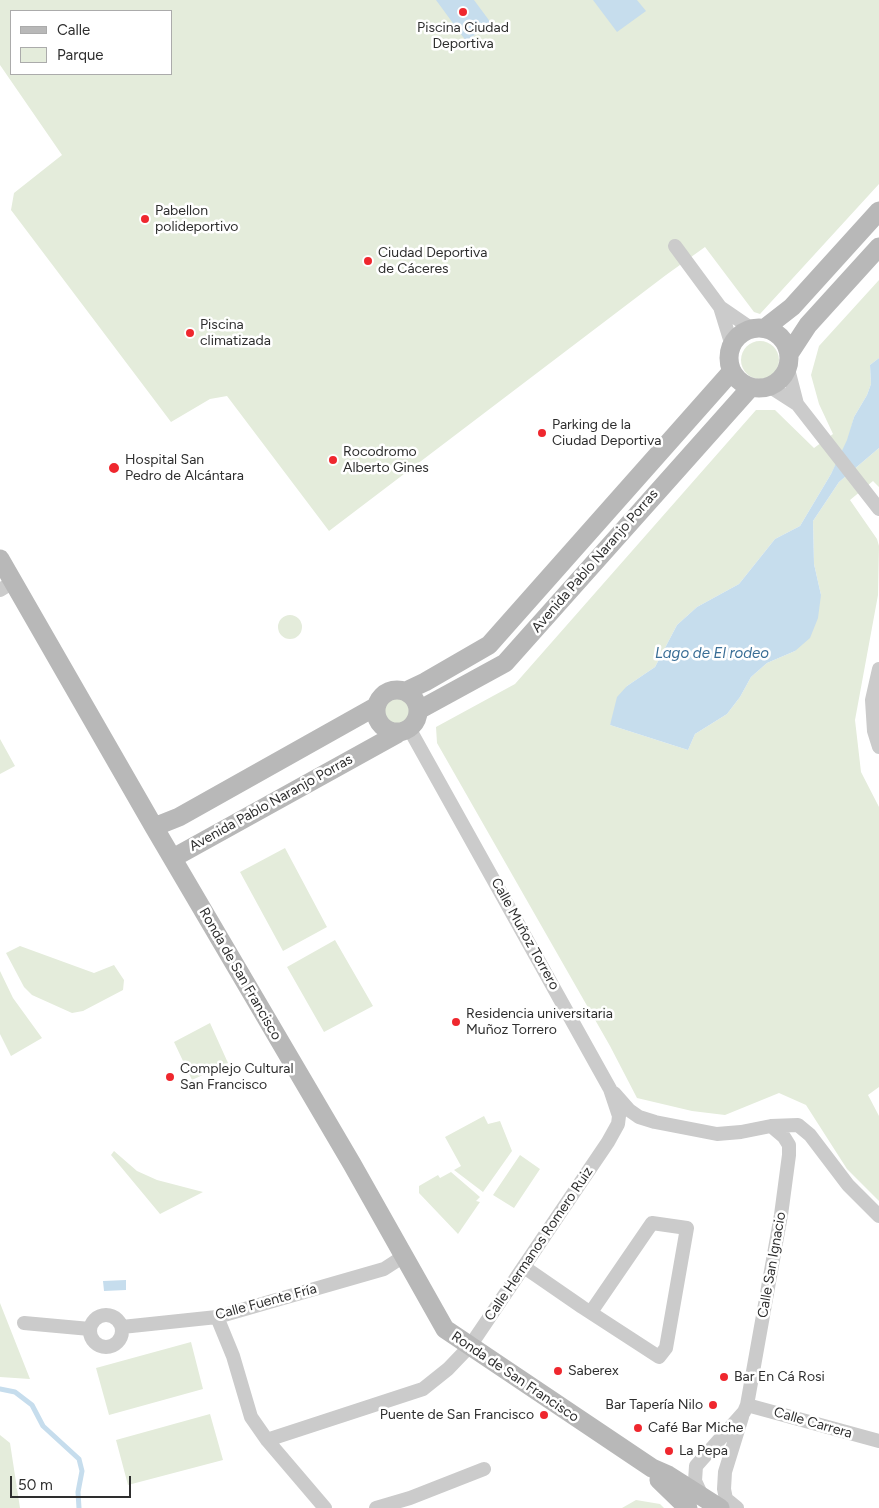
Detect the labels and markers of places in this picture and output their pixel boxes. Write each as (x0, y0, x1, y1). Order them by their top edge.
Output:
marker: Piscina Ciudad Deportiva (457, 6, 469, 18)
place label: Piscina Ciudad Deportiva (417, 20, 509, 52)
place label: Pabellon polideportivo (155, 203, 238, 236)
marker: Pabellon polideportivo (139, 213, 151, 225)
place label: Ciudad Deportiva de Cáceres (378, 245, 487, 278)
marker: Ciudad Deportiva de Cáceres (362, 255, 374, 267)
place label: Piscina climatizada (200, 317, 271, 350)
marker: Piscina climatizada (184, 327, 196, 339)
place label: Parking de la Ciudad Deportiva (552, 417, 661, 450)
marker: Parking de la Ciudad Deportiva (536, 427, 548, 439)
place label: Rocodromo Alberto Gines (343, 444, 429, 477)
place label: Hospital San Pedro de Alcántara (125, 452, 244, 484)
marker: Rocodromo Alberto Gines (327, 454, 339, 466)
marker: Hospital San Pedro de Alcántara (107, 461, 121, 475)
place label: Residencia universitaria Muñoz Torrero (466, 1006, 613, 1038)
marker: Residencia universitaria Muñoz Torrero (450, 1016, 462, 1028)
place label: Complejo Cultural San Francisco (180, 1061, 294, 1094)
marker: Complejo Cultural San Francisco (164, 1071, 176, 1083)
place label: Saberex (568, 1363, 619, 1379)
marker: Saberex (552, 1365, 564, 1377)
place label: Bar En Cá Rosi (734, 1369, 825, 1385)
marker: Bar En Cá Rosi (718, 1371, 730, 1383)
place label: Bar Tapería Nilo (605, 1397, 703, 1413)
marker: Bar Tapería Nilo (707, 1399, 719, 1411)
place label: Puente de San Francisco (380, 1407, 534, 1423)
marker: Puente de San Francisco (538, 1409, 550, 1421)
place label: Café Bar Miche (648, 1420, 743, 1436)
marker: Café Bar Miche (632, 1422, 644, 1434)
place label: La Pepa (679, 1443, 728, 1459)
marker: La Pepa (663, 1445, 675, 1457)

